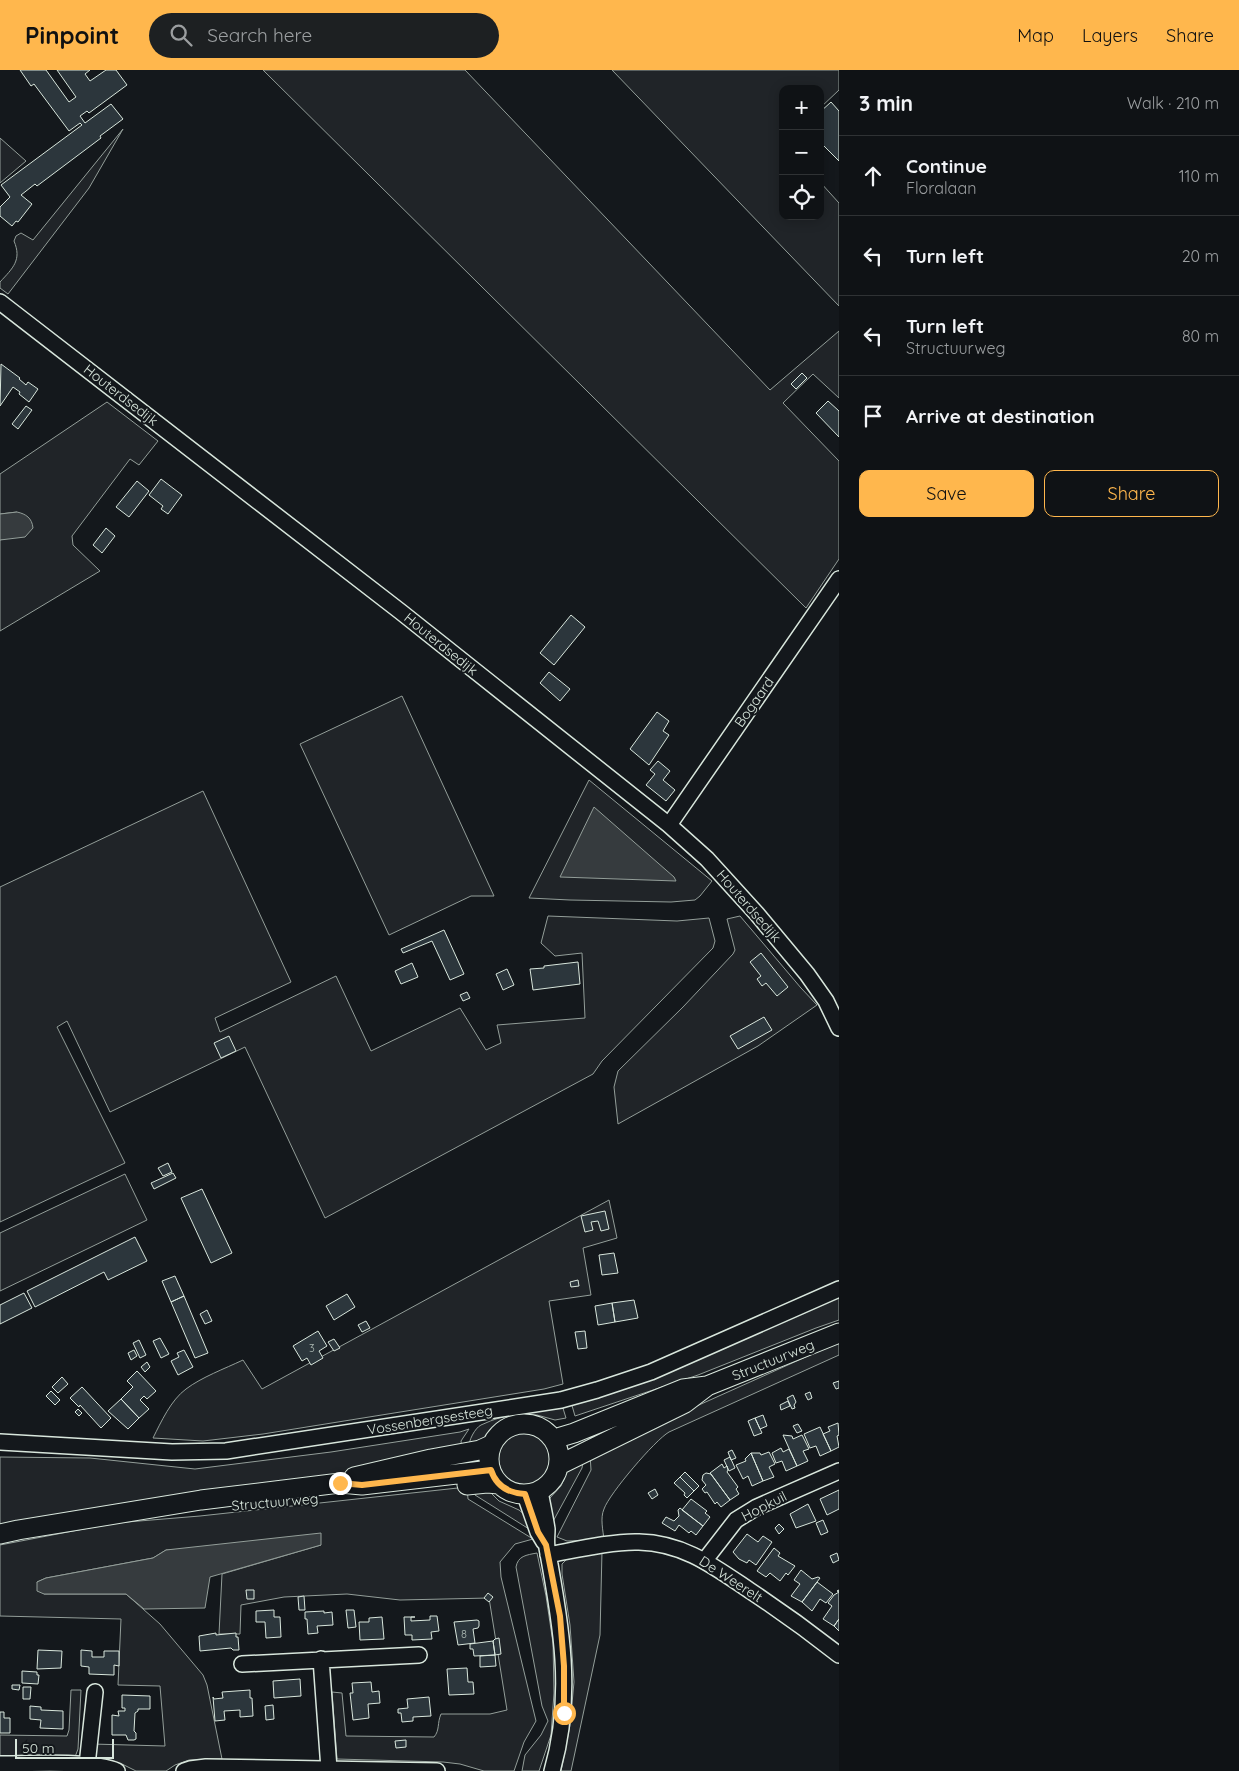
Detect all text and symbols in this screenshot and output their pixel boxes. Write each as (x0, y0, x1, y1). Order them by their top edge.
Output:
search box (149, 13, 499, 58)
text: Pinpoint (25, 20, 119, 50)
icon: search (167, 21, 195, 49)
text: Search here (207, 23, 312, 47)
text: Map (1017, 24, 1054, 47)
text: Layers (1082, 24, 1138, 47)
text: Share (1166, 24, 1214, 47)
map controls (779, 85, 824, 220)
button: + (779, 85, 824, 130)
text: 3 min (859, 90, 913, 116)
text: Walk · 210 m (1127, 93, 1219, 113)
button: − (779, 130, 824, 175)
text: Continue (906, 154, 987, 178)
icon: ahead (859, 162, 887, 190)
text: 110 m (1179, 166, 1219, 186)
button: locate (779, 175, 824, 220)
text: Floralaan (906, 178, 976, 198)
icon: left (859, 242, 887, 270)
text: Turn left (906, 244, 984, 268)
text: 20 m (1182, 246, 1219, 266)
text: Turn left (906, 314, 984, 338)
icon: left (859, 322, 887, 350)
text: 80 m (1182, 326, 1219, 346)
text: Structuurweg (906, 338, 1006, 358)
street label: Houterdsedijk (80, 360, 162, 430)
icon: arrive (859, 402, 887, 430)
text: Arrive at destination (906, 404, 1095, 428)
button: Save (859, 470, 1034, 517)
button: Share (1044, 470, 1219, 517)
street label: Houterdsedijk (400, 609, 482, 679)
street label: Bogaard (730, 674, 778, 730)
street label: Houterdsedijk (713, 866, 785, 946)
street label: Structuurweg (729, 1335, 817, 1385)
house number: 3 (309, 1341, 315, 1355)
street label: Vossenbergsesteeg (366, 1401, 494, 1439)
route end (329, 1472, 352, 1495)
street label: Hopkuil (738, 1487, 790, 1525)
street label: Structuurweg (231, 1489, 319, 1515)
street label: De Weerelt (696, 1552, 766, 1606)
house number: 8 (461, 1627, 467, 1641)
route start (553, 1702, 576, 1725)
scale bar (15, 1736, 114, 1759)
text: 50 m (22, 1739, 55, 1757)

